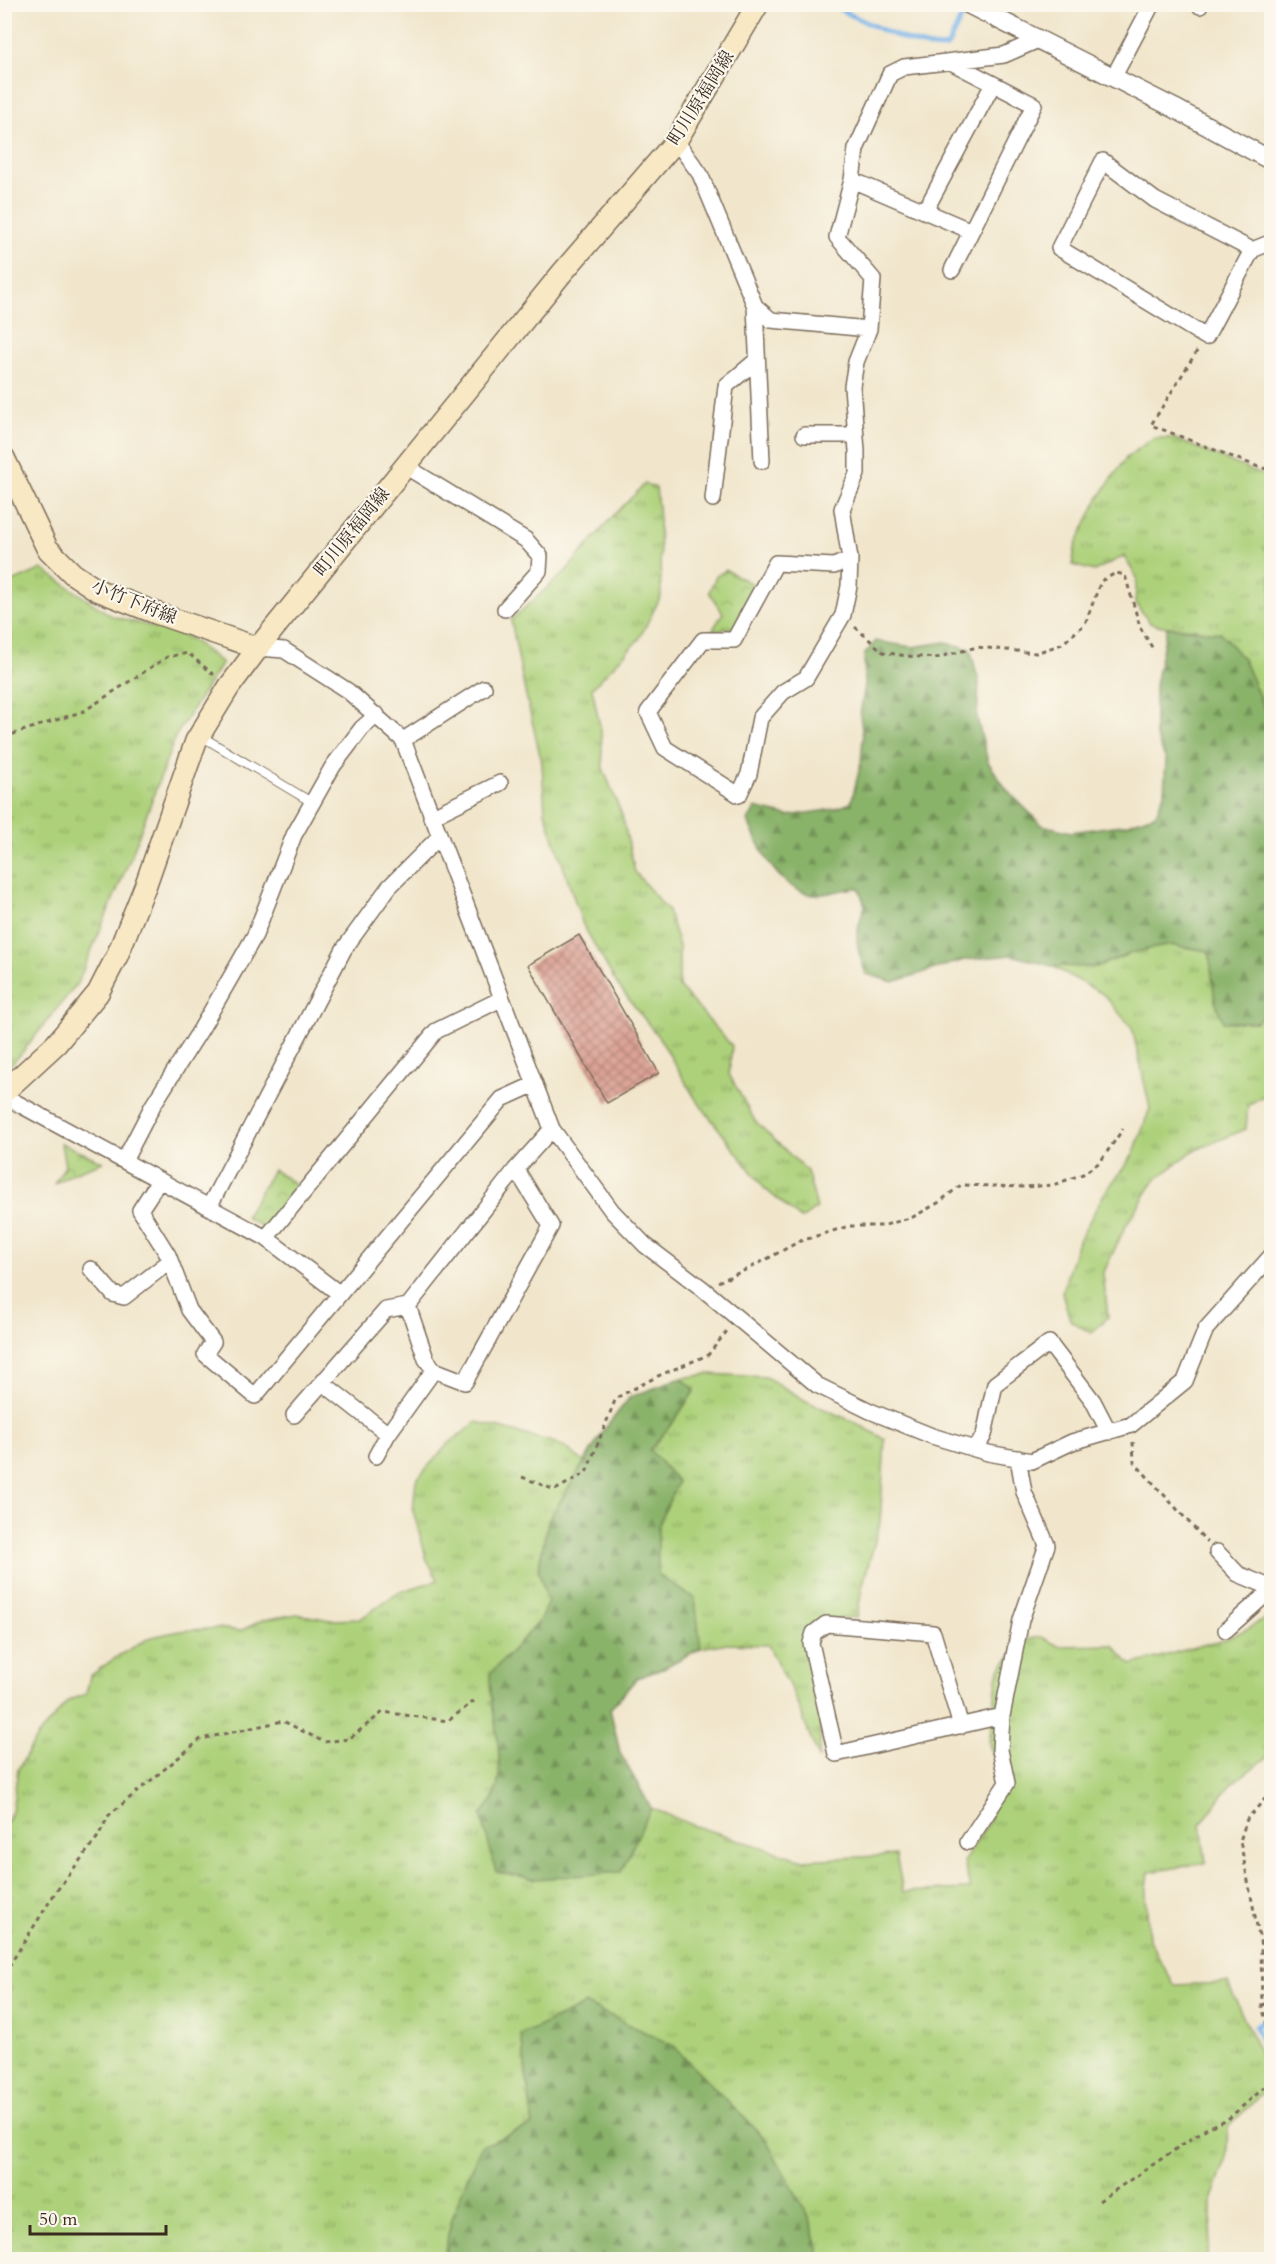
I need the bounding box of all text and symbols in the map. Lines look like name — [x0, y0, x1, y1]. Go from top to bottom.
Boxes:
street label: 町川原福岡線 — [662, 46, 740, 150]
street label: 町川原福岡線 — [308, 482, 396, 582]
street label: 小竹下府線 — [88, 574, 180, 630]
scale bar — [30, 2198, 166, 2236]
text: 50 m — [39, 2207, 78, 2232]

